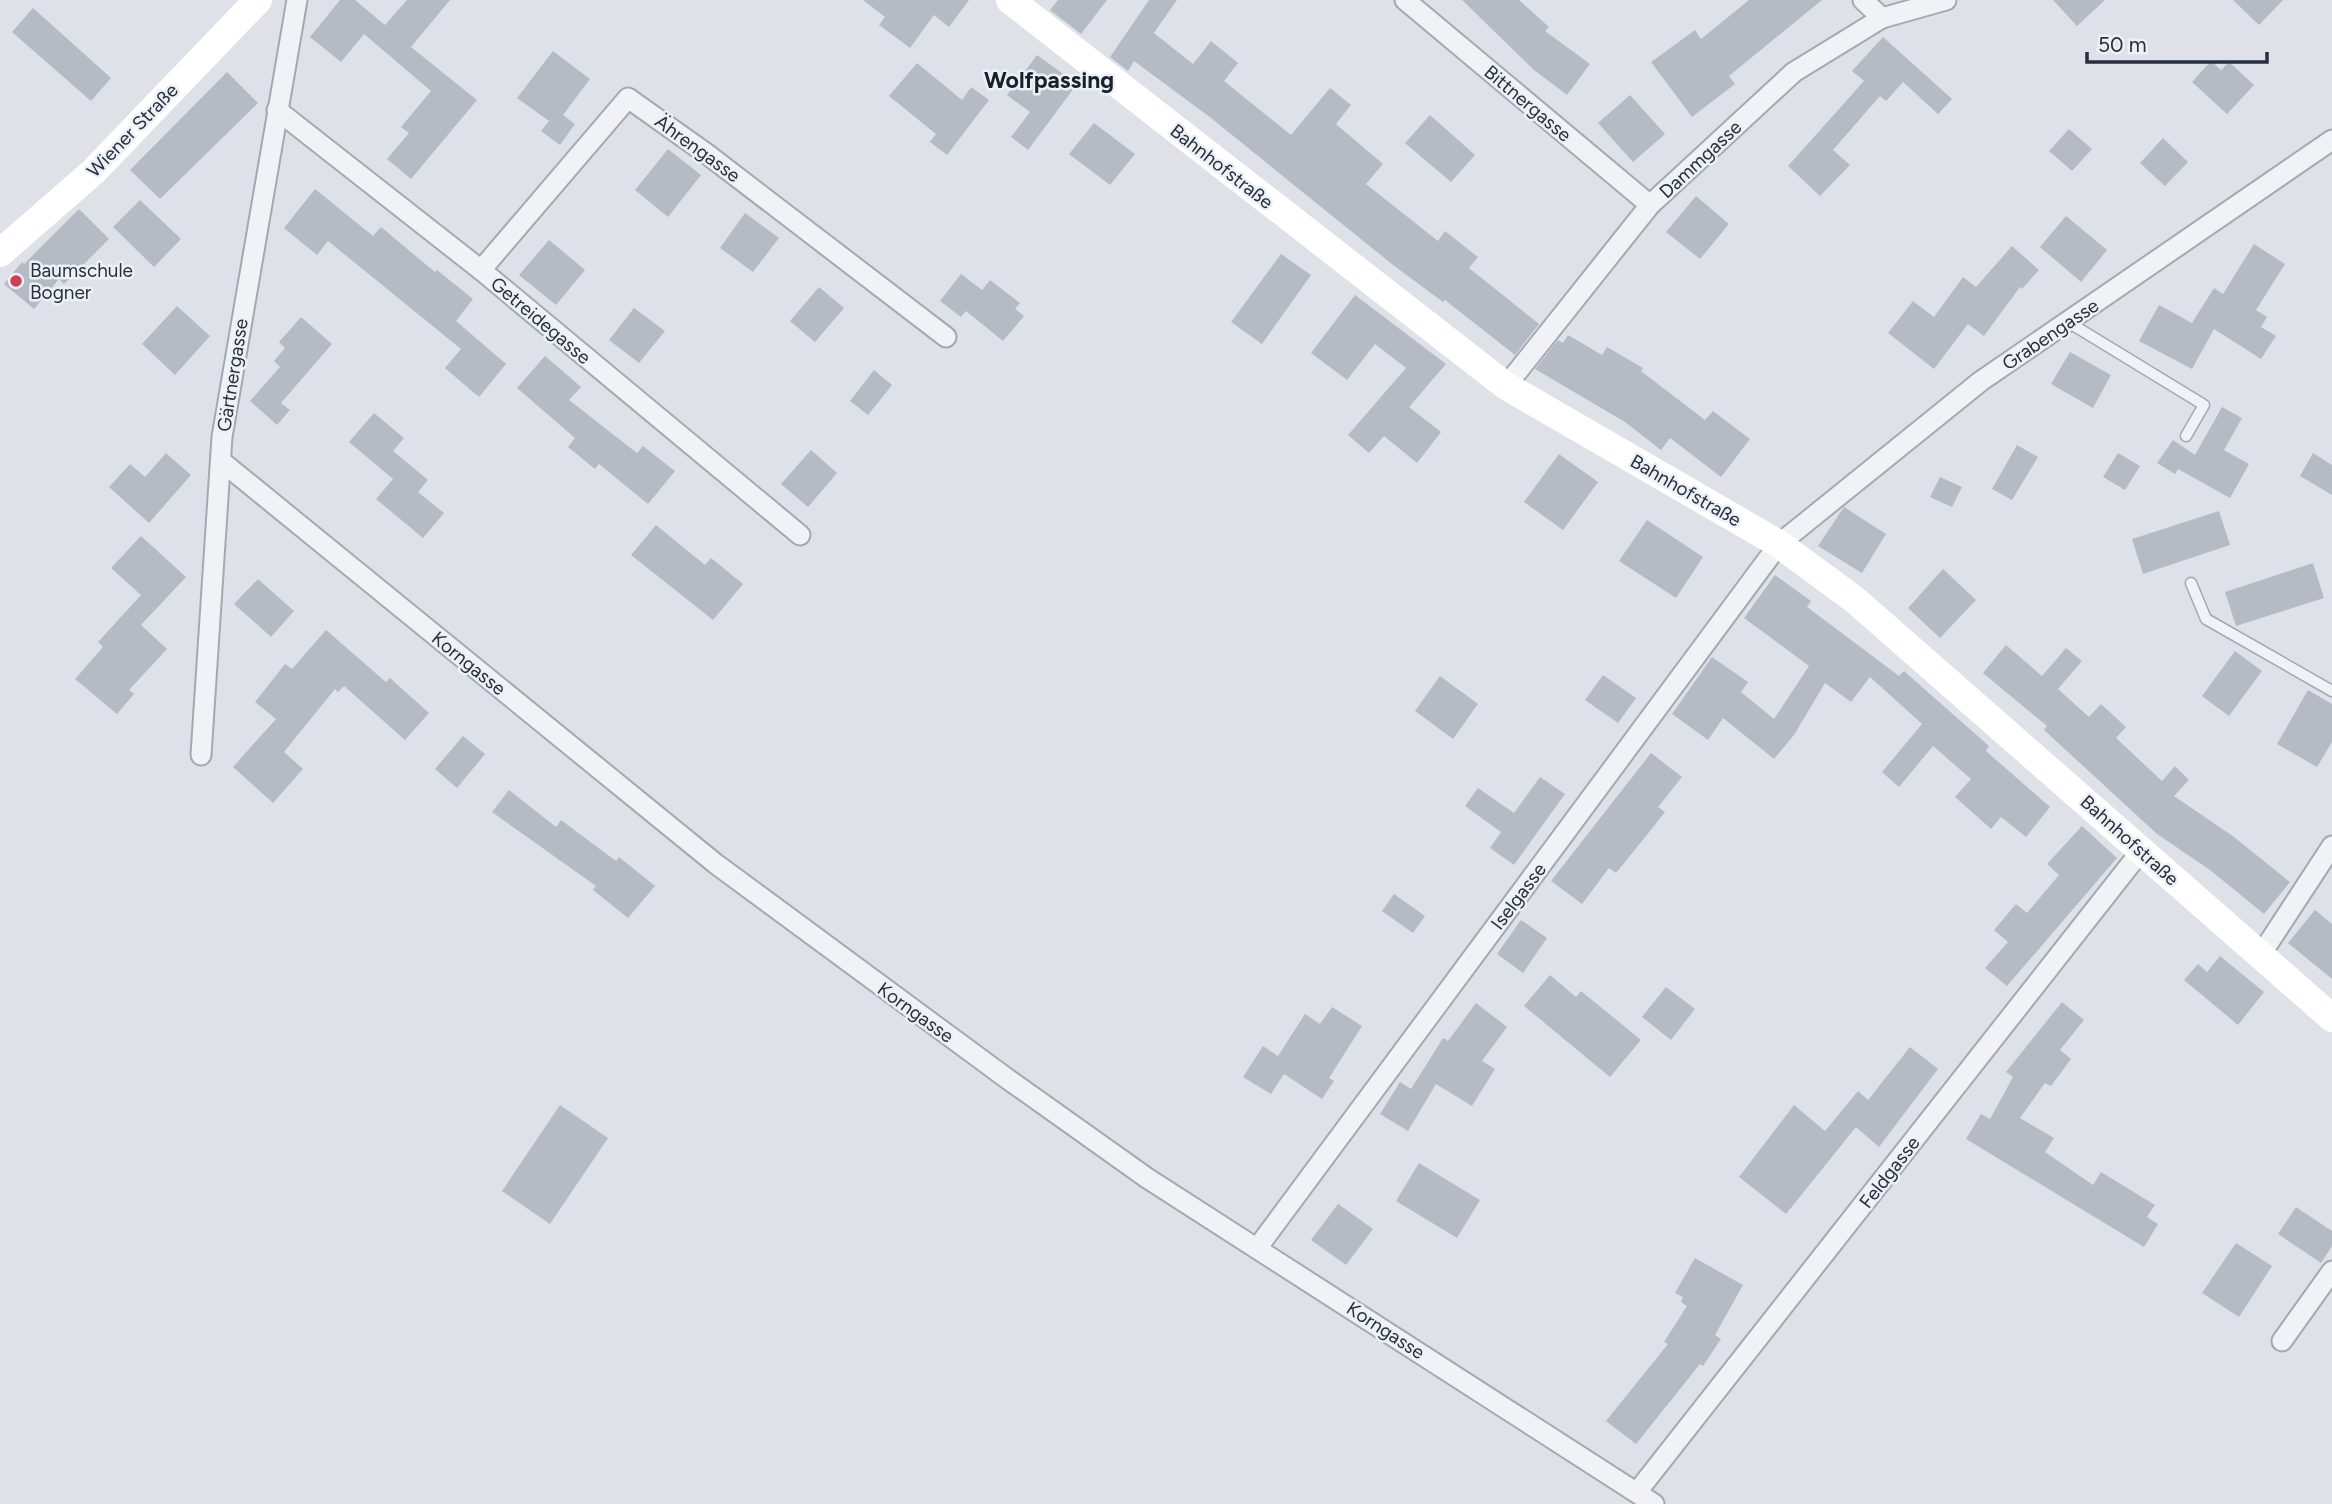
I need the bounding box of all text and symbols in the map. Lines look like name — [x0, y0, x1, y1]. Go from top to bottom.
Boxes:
scale bar — [2087, 21, 2267, 65]
text: 50 m — [2098, 32, 2147, 57]
street label: Bittnergasse — [1479, 60, 1576, 146]
district label: Wolfpassing — [984, 66, 1114, 94]
street label: Wiener Straße — [82, 79, 183, 182]
street label: Ährengasse — [651, 110, 745, 187]
street label: Dammgasse — [1654, 115, 1746, 203]
street label: Bahnhofstraße — [1166, 119, 1278, 214]
place label: Baumschule Bogner — [30, 259, 133, 304]
street label: Getreidegasse — [486, 272, 595, 369]
marker: Baumschule Bogner — [8, 273, 24, 289]
street label: Grabengasse — [1998, 294, 2103, 375]
street label: Gärtnergasse — [212, 317, 253, 433]
street label: Bahnhofstraße — [1626, 449, 1745, 531]
street label: Korngasse — [427, 627, 510, 700]
street label: Bahnhofstraße — [2076, 790, 2184, 891]
street label: Iselgasse — [1486, 858, 1551, 934]
street label: Korngasse — [873, 977, 958, 1048]
street label: Feldgasse — [1854, 1132, 1925, 1213]
street label: Korngasse — [1342, 1297, 1429, 1364]

